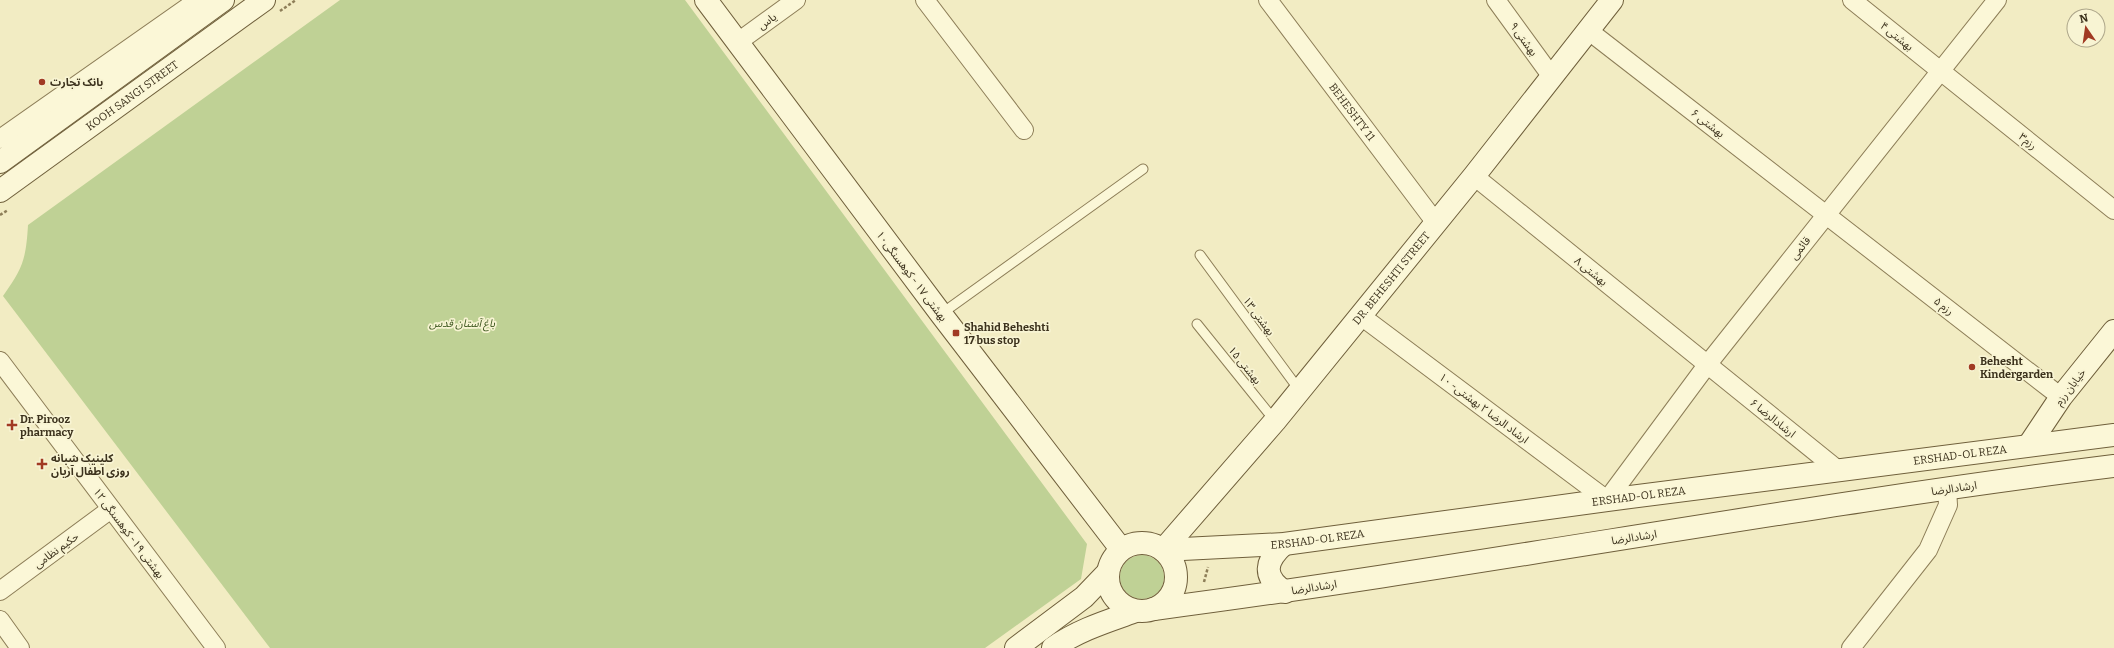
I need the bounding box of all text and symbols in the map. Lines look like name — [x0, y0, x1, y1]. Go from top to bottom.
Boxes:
north arrow — [2066, 8, 2106, 48]
street label: یاس — [755, 10, 779, 33]
text: N — [2078, 11, 2090, 26]
street label: بهشتی ۴ — [1878, 19, 1916, 54]
street label: بهشتی ۹ — [1507, 20, 1540, 59]
street label: KOOH SANGI STREET — [84, 58, 181, 134]
place label: بانک تجارت — [50, 76, 103, 89]
marker: بانک تجارت — [37, 77, 47, 87]
street label: BEHESHTY 11 — [1326, 81, 1378, 144]
street label: بهشتی ۶ — [1688, 106, 1727, 140]
street label: رزم۳ — [2015, 130, 2039, 153]
street label: بهشتی ۱۷ - کوهسنگی۱۰ — [873, 229, 950, 324]
street label: DR. BEHESHTI STREET — [1350, 229, 1433, 327]
street label: قائمی — [1787, 234, 1813, 262]
street label: بهشتی ۸ — [1572, 254, 1610, 289]
street label: بهشتی ۱۳ — [1240, 294, 1277, 338]
street label: رزم ۵ — [1931, 295, 1956, 319]
park label: باغ آستان قدس — [429, 317, 496, 332]
place label: Shahid Beheshti 17 bus stop — [964, 321, 1050, 347]
marker: Shahid Beheshti 17 bus stop — [951, 328, 961, 338]
street label: بهشتی ۱۵ — [1225, 344, 1264, 387]
place label: Behesht Kindergarden — [1980, 355, 2053, 381]
marker: Behesht Kindergarden — [1967, 362, 1977, 372]
street label: خیابان رزم — [2052, 366, 2090, 409]
street label: ارشاد الرضا ۲ بهشتی- ۱۰ — [1436, 370, 1531, 446]
street label: ارشادالرضا ۶ — [1747, 396, 1798, 441]
place label: Dr. Pirooz pharmacy — [20, 413, 74, 439]
marker: Dr. Pirooz pharmacy — [7, 420, 17, 430]
street label: ERSHAD-OL REZA — [1912, 443, 2008, 468]
place label: کلینیک شبانه روزی اطفال آریان — [51, 452, 130, 478]
marker: کلینیک شبانه روزی اطفال آریان — [36, 458, 48, 470]
street label: ارشادالرضا — [1930, 479, 1978, 498]
street label: ERSHAD-OL REZA — [1591, 484, 1686, 509]
street label: بهشتی ۱۹- کوهسنگی ۱۲ — [90, 486, 167, 581]
street label: ERSHAD-OL REZA — [1270, 527, 1365, 552]
street label: ارشادالرضا — [1610, 527, 1658, 548]
street label: حکیم نظامی — [31, 529, 83, 573]
street label: ارشادالرضا — [1290, 577, 1338, 598]

